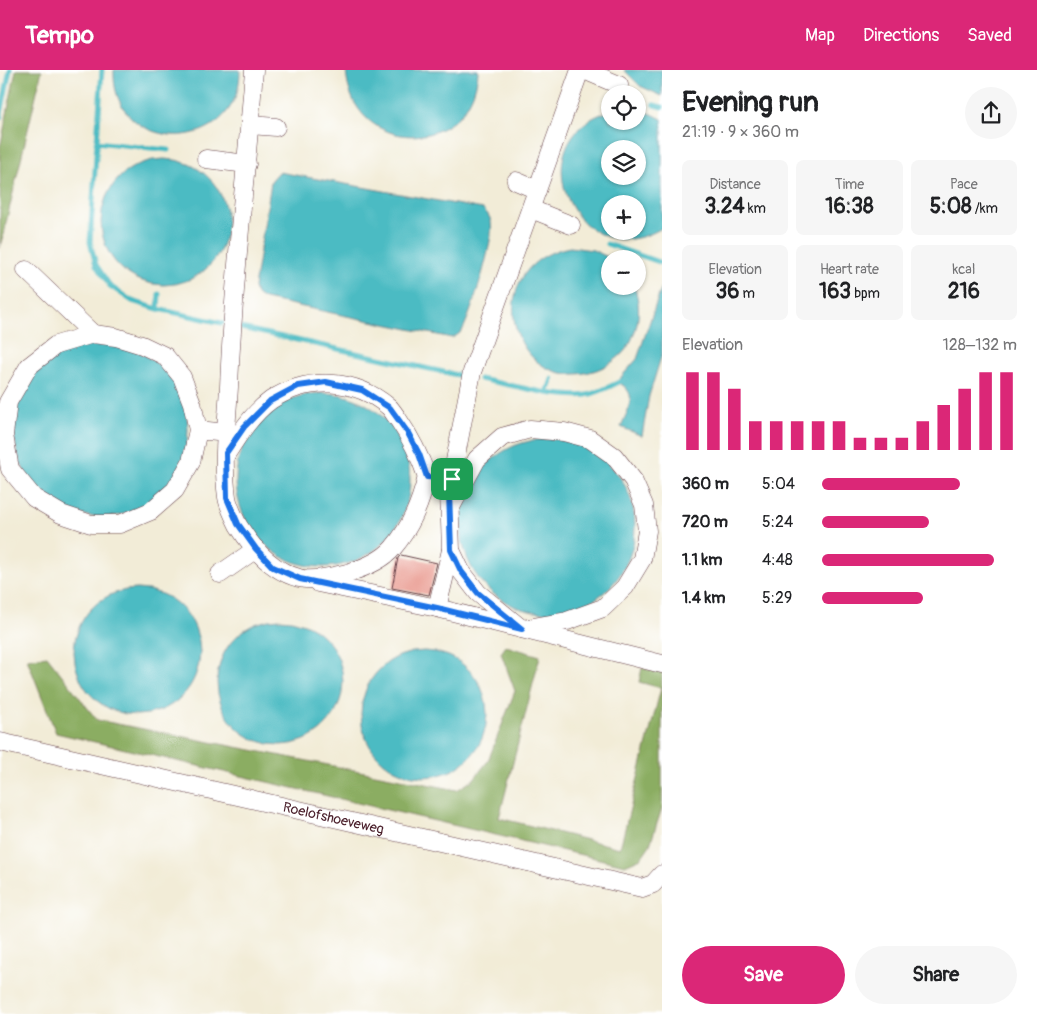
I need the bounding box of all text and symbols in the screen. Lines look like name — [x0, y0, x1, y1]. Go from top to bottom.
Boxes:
text: Tempo — [25, 21, 94, 50]
text: Map — [805, 24, 835, 47]
text: Directions — [863, 24, 939, 47]
text: Saved — [967, 24, 1012, 47]
map controls — [601, 85, 646, 295]
button: locate — [601, 85, 646, 130]
text: Evening run — [682, 85, 819, 120]
button: share — [965, 87, 1017, 139]
text: 21:19 · 9 × 360 m — [682, 122, 799, 142]
button: layers — [601, 140, 646, 185]
text: Distance — [710, 176, 761, 193]
text: Time — [835, 176, 864, 193]
text: Pace — [950, 176, 978, 193]
text: 3.24 — [704, 193, 745, 220]
text: 16:38 — [825, 193, 874, 220]
text: 5:08 — [930, 193, 972, 220]
button: + — [601, 195, 646, 240]
text: km — [745, 200, 766, 217]
text: /km — [972, 200, 998, 217]
button: − — [601, 250, 646, 295]
text: Elevation — [708, 261, 762, 278]
text: Heart rate — [820, 261, 879, 278]
text: kcal — [952, 261, 975, 278]
text: 36 — [715, 278, 739, 305]
text: 163 — [819, 278, 851, 305]
text: 216 — [948, 278, 980, 305]
text: m — [739, 285, 755, 302]
text: bpm — [851, 285, 880, 302]
text: Elevation — [682, 335, 743, 355]
text: 128–132 m — [943, 335, 1017, 355]
pin — [431, 458, 473, 500]
icon: arrive — [438, 465, 466, 493]
text: 360 m — [682, 474, 729, 494]
text: 5:04 — [762, 474, 795, 494]
text: 720 m — [682, 512, 728, 532]
text: 5:24 — [762, 512, 793, 532]
text: 1.1 km — [682, 550, 722, 570]
text: 4:48 — [762, 550, 793, 570]
text: 1.4 km — [682, 588, 725, 608]
text: 5:29 — [762, 588, 792, 608]
street label: Roelofshoeveweg — [281, 799, 385, 838]
button: Save — [682, 946, 845, 1004]
button: Share — [855, 946, 1017, 1004]

